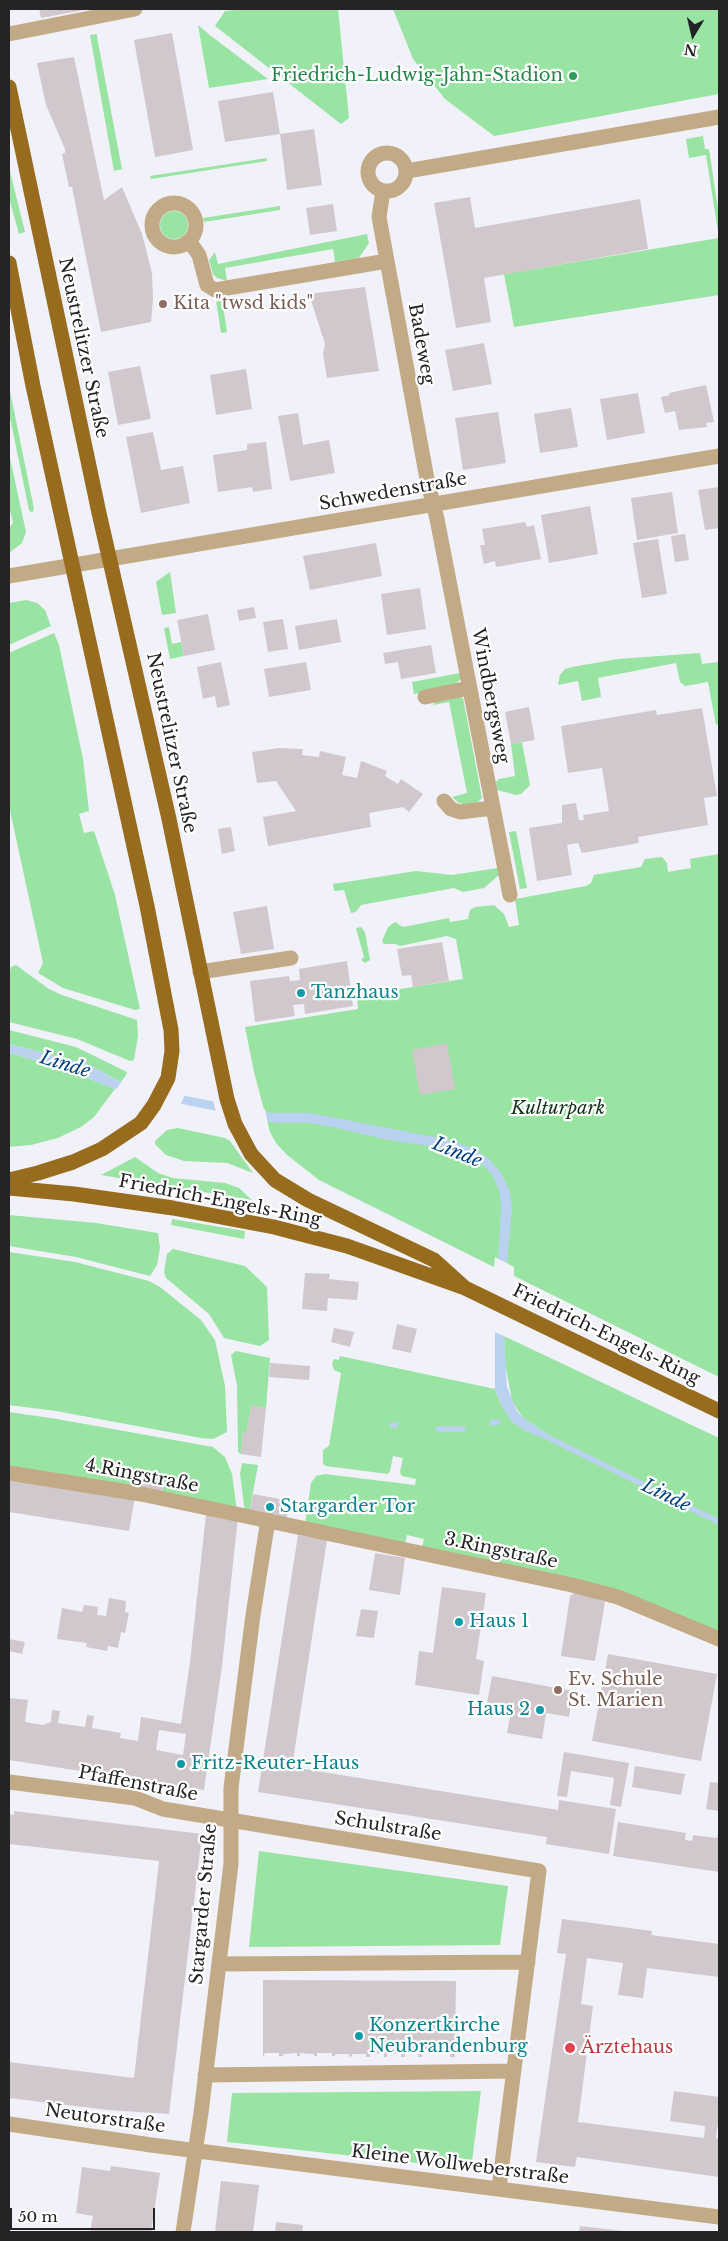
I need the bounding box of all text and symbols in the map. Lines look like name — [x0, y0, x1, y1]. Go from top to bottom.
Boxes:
north arrow — [668, 10, 718, 60]
text: N — [683, 40, 699, 60]
place label: Friedrich-Ludwig-Jahn-Stadion — [271, 65, 563, 87]
marker: Friedrich-Ludwig-Jahn-Stadion — [567, 70, 579, 82]
street label: Neustrelitzer Straße — [53, 256, 113, 440]
place label: Kita "twsd kids" — [173, 293, 313, 315]
marker: Kita "twsd kids" — [157, 298, 169, 310]
street label: Badeweg — [403, 302, 439, 386]
street label: Schwedenstraße — [317, 468, 469, 516]
street label: Windbergsweg — [466, 627, 514, 765]
street label: Neustrelitzer Straße — [141, 651, 201, 835]
place label: Tanzhaus — [311, 982, 399, 1004]
marker: Tanzhaus — [295, 987, 307, 999]
water label: Linde — [37, 1047, 93, 1083]
park label: Kulturpark — [511, 1098, 605, 1120]
water label: Linde — [429, 1133, 485, 1173]
street label: Friedrich-Engels-Ring — [117, 1171, 323, 1231]
street label: Friedrich-Engels-Ring — [509, 1280, 703, 1390]
street label: 4.Ringstraße — [84, 1454, 200, 1498]
water label: Linde — [638, 1474, 694, 1518]
place label: Stargarder Tor — [280, 1496, 415, 1518]
marker: Stargarder Tor — [264, 1501, 276, 1513]
street label: 3.Ringstraße — [442, 1528, 560, 1574]
place label: Haus 1 — [469, 1611, 529, 1633]
marker: Haus 1 — [453, 1616, 465, 1628]
place label: Ev. Schule St. Marien — [568, 1669, 663, 1712]
marker: Ev. Schule St. Marien — [552, 1684, 564, 1696]
place label: Haus 2 — [467, 1699, 530, 1721]
marker: Haus 2 — [534, 1704, 546, 1716]
place label: Fritz-Reuter-Haus — [191, 1753, 359, 1775]
marker: Fritz-Reuter-Haus — [175, 1758, 187, 1770]
street label: Pfaffenstraße — [76, 1762, 200, 1806]
street label: Schulstraße — [333, 1808, 443, 1846]
street label: Stargarder Straße — [186, 1822, 222, 1986]
place label: Konzertkirche Neubrandenburg — [369, 2015, 528, 2058]
marker: Konzertkirche Neubrandenburg — [353, 2030, 365, 2042]
place label: Ärztehaus — [581, 2037, 673, 2059]
marker: Ärztehaus — [563, 2041, 577, 2055]
street label: Neutorstraße — [43, 2100, 167, 2138]
street label: Kleine Wollweberstraße — [350, 2141, 570, 2189]
scale bar — [12, 2198, 158, 2230]
text: 50 m — [18, 2207, 58, 2226]

